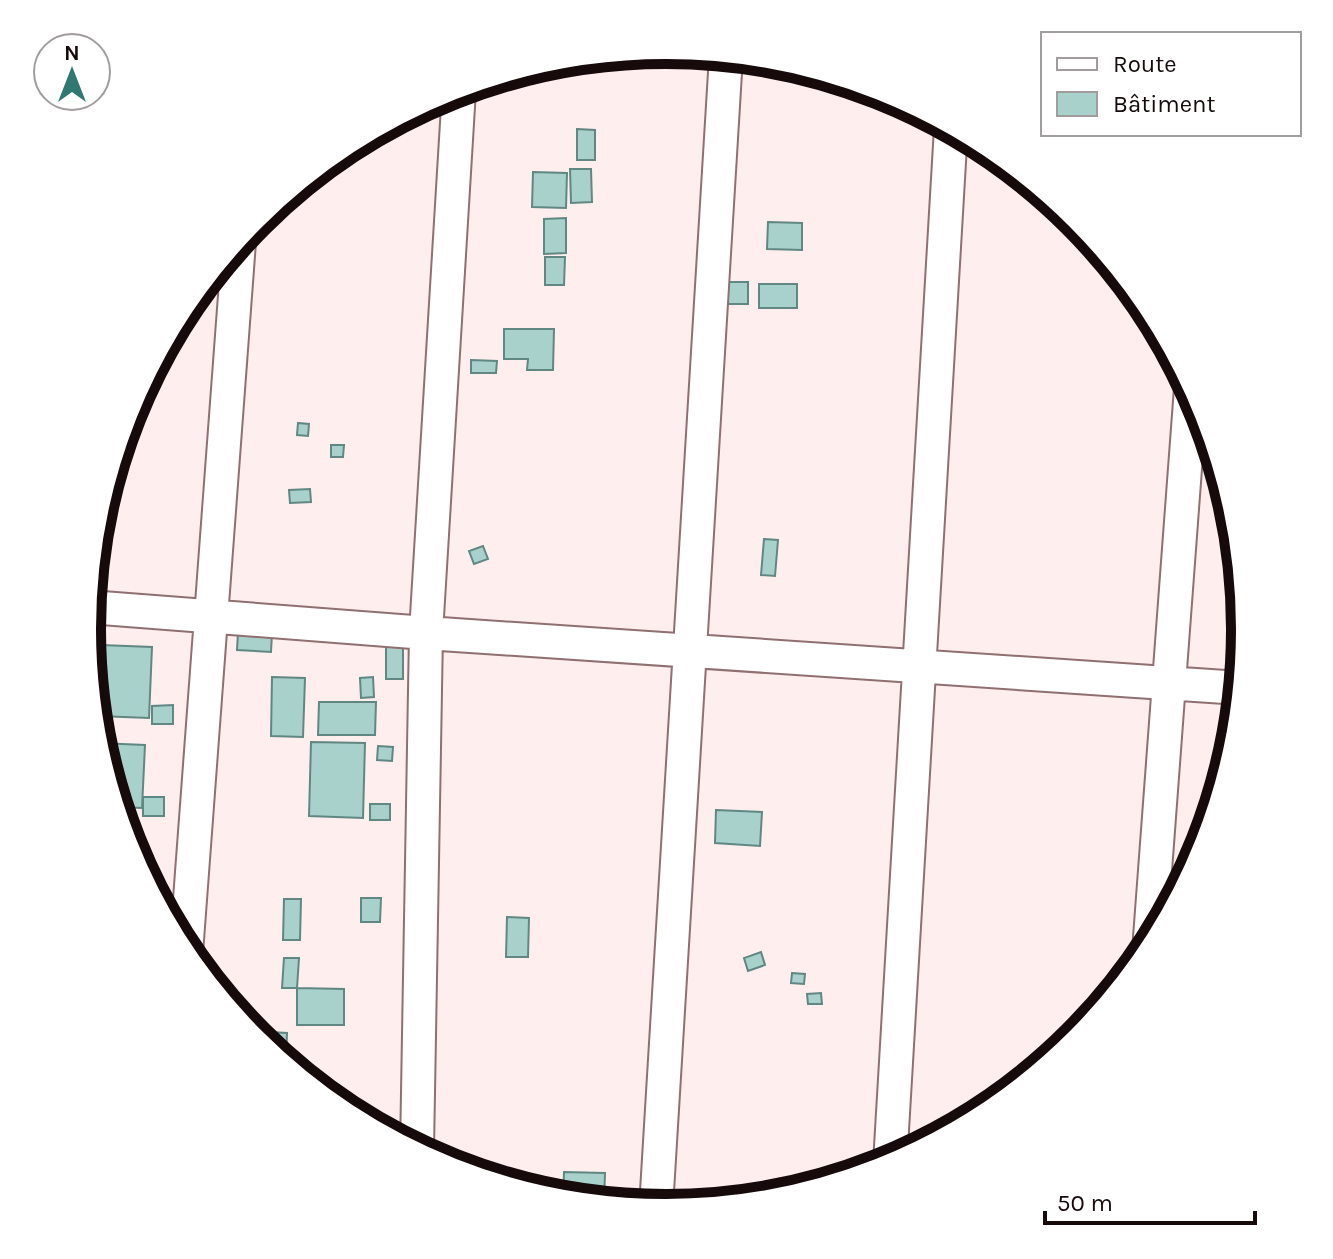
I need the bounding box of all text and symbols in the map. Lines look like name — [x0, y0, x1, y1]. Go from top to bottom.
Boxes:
north arrow — [32, 32, 112, 112]
legend — [1041, 32, 1301, 136]
text: N — [64, 40, 80, 66]
text: Route — [1113, 50, 1177, 78]
text: Bâtiment — [1113, 90, 1216, 118]
scale bar — [1045, 1175, 1255, 1225]
text: 50 m — [1057, 1189, 1113, 1217]

